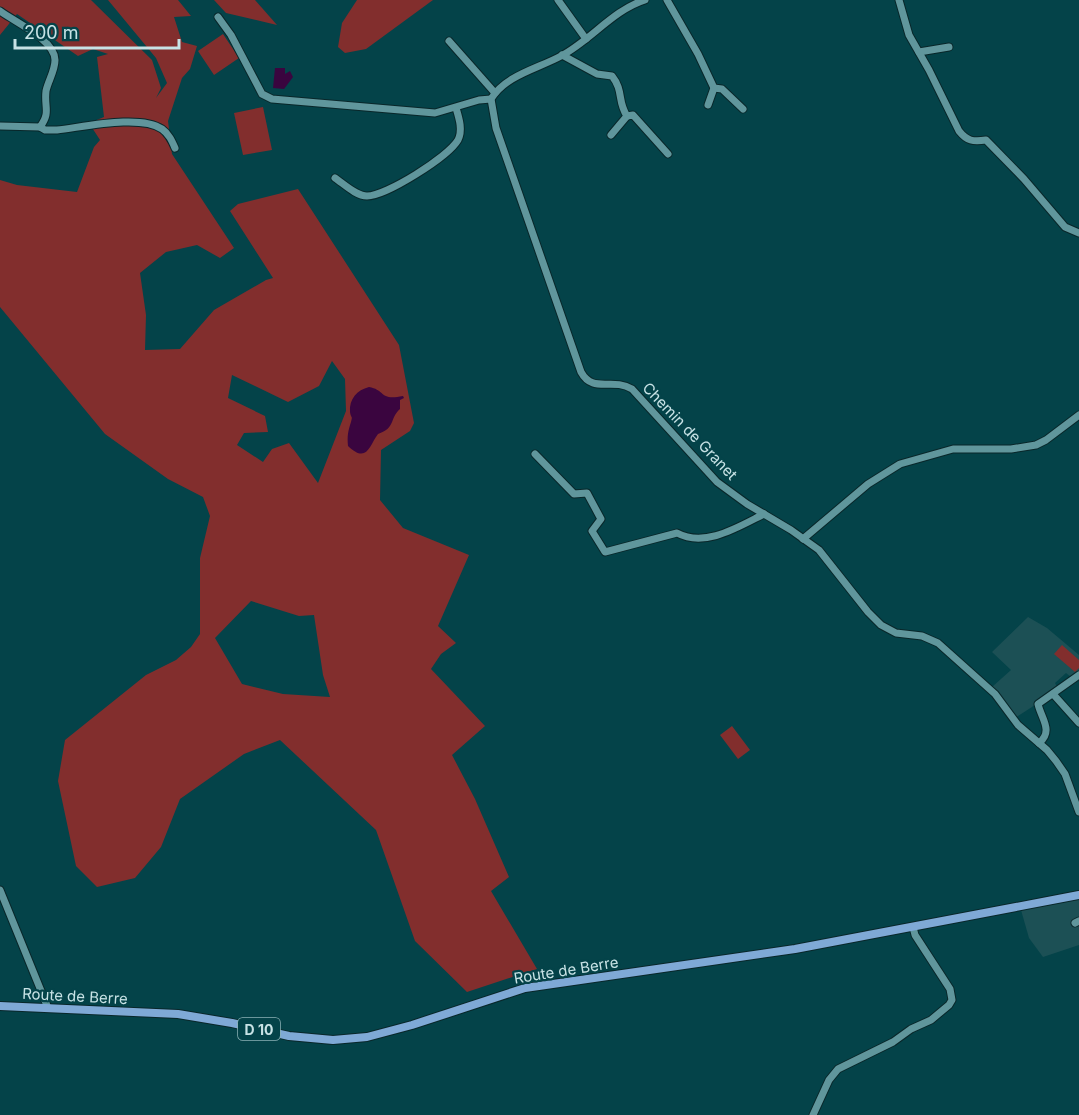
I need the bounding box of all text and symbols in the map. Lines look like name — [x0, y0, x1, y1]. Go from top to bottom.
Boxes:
scale bar — [15, 12, 178, 50]
text: 200 m — [24, 22, 79, 43]
street label: Chemin de Granet — [639, 378, 741, 484]
street label: Route de Berre — [512, 952, 620, 988]
street label: Route de Berre — [22, 984, 128, 1008]
road number: D 10 — [238, 1018, 280, 1040]

